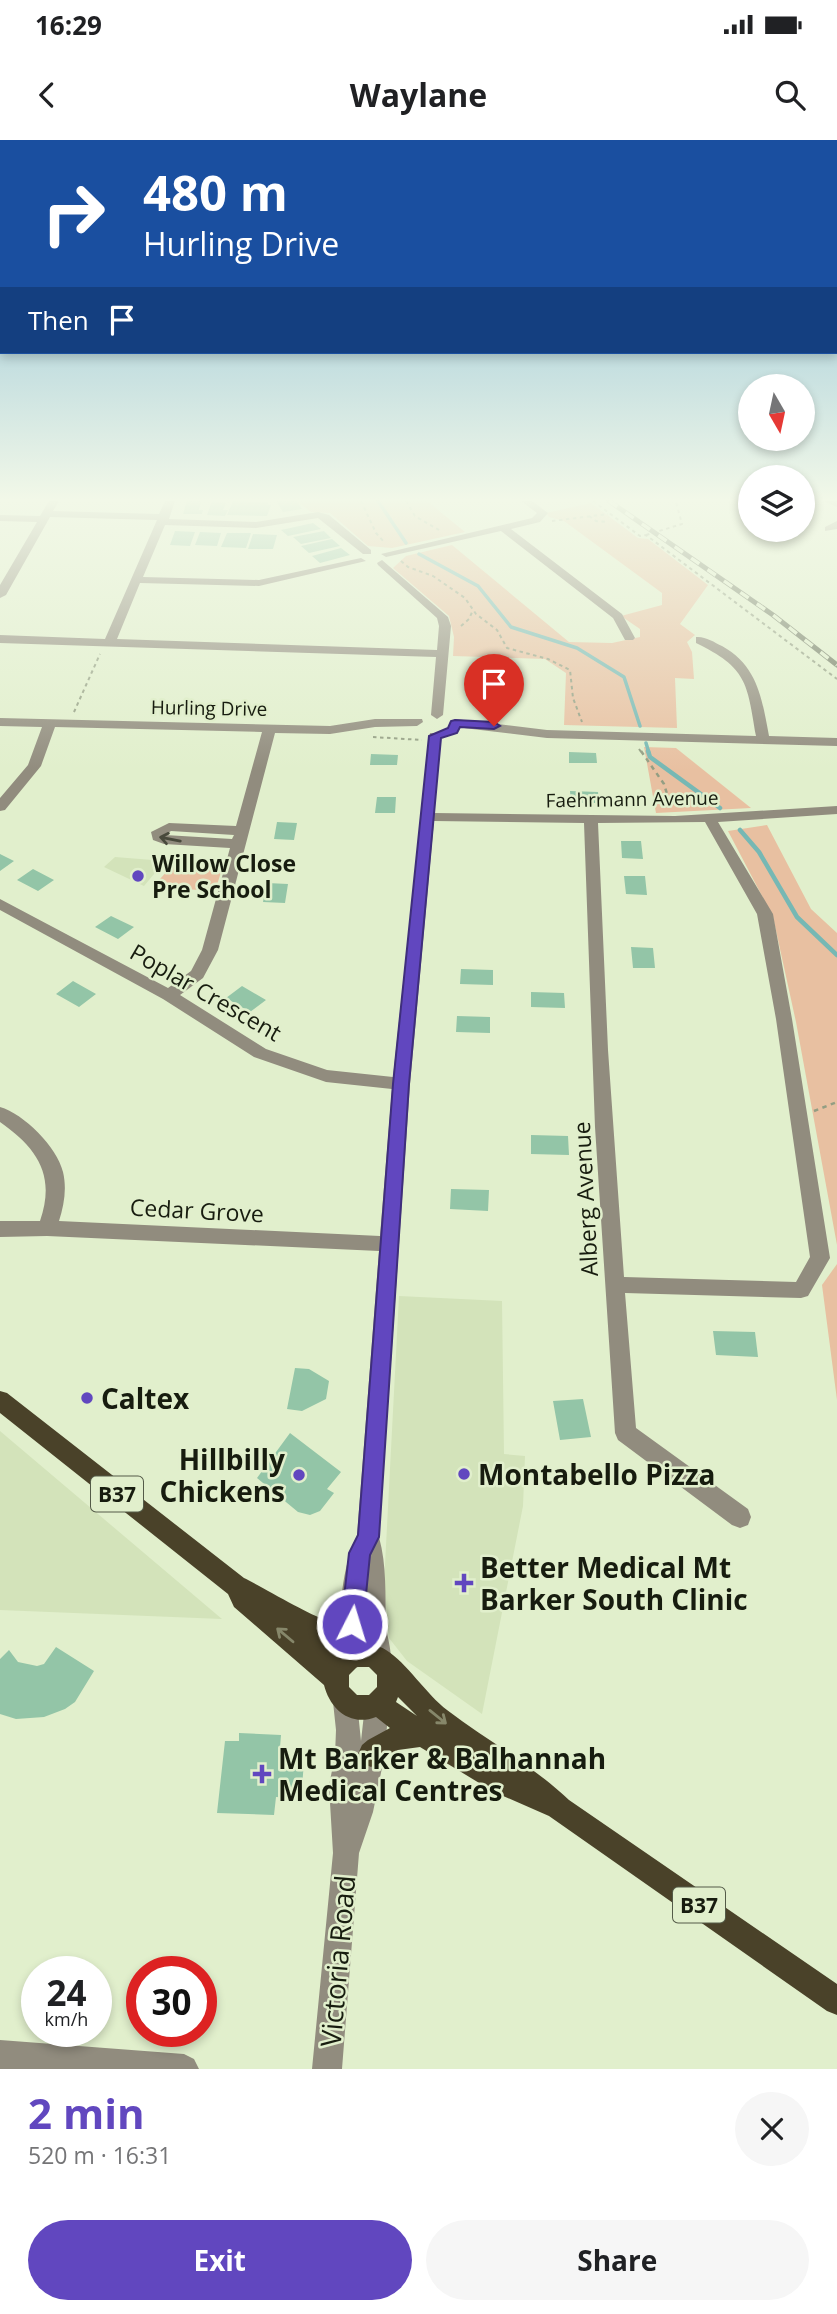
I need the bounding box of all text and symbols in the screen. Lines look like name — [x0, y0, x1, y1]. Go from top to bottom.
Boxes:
text: 16:29 — [35, 7, 102, 43]
text: Waylane — [350, 73, 487, 116]
icon: back — [28, 76, 66, 114]
icon: search — [771, 76, 809, 114]
text: 480 m — [143, 159, 288, 225]
icon: right — [28, 168, 119, 259]
text: Hurling Drive — [143, 222, 339, 265]
icon: arrive — [103, 301, 141, 339]
text: Then — [28, 302, 89, 338]
north arrow — [738, 374, 816, 452]
map controls — [738, 374, 815, 542]
button: layers — [738, 465, 815, 542]
pin — [464, 654, 524, 726]
icon: arrive — [475, 665, 513, 703]
street label: Hurling Drive — [151, 694, 267, 722]
street label: Faehrmann Avenue — [545, 784, 719, 814]
one-way arrow — [159, 832, 182, 846]
place label: Willow Close Pre School — [152, 847, 296, 905]
marker: Willow Close Pre School — [130, 868, 146, 884]
street label: Poplar Crescent — [125, 936, 287, 1048]
street label: Alberg Avenue — [565, 1121, 605, 1277]
street label: Cedar Grove — [129, 1191, 265, 1229]
place label: Caltex — [101, 1379, 190, 1417]
marker: Caltex — [79, 1390, 95, 1406]
place label: Hillbilly Chickens — [160, 1440, 285, 1510]
place label: Montabello Pizza — [478, 1455, 716, 1493]
marker: Montabello Pizza — [456, 1466, 472, 1482]
marker: Hillbilly Chickens — [291, 1467, 307, 1483]
road number: B37 — [91, 1476, 143, 1512]
place label: Better Medical Mt Barker South Clinic — [480, 1548, 748, 1618]
marker: Better Medical Mt Barker South Clinic — [454, 1573, 474, 1593]
position arrow — [315, 1587, 389, 1661]
one-way arrow — [277, 1627, 295, 1643]
one-way arrow — [429, 1710, 447, 1725]
place label: Mt Barker & Balhannah Medical Centres — [278, 1739, 606, 1809]
marker: Mt Barker & Balhannah Medical Centres — [252, 1764, 272, 1784]
street label: Victoria Road — [311, 1874, 363, 2048]
road number: B37 — [673, 1888, 725, 1922]
speed limit sign: 30 — [126, 1956, 217, 2047]
text: 24 — [46, 1969, 87, 2016]
text: km/h — [45, 2007, 88, 2031]
text: 2 min — [28, 2084, 145, 2141]
button: close — [735, 2092, 809, 2166]
text: 520 m · 16:31 — [28, 2139, 171, 2171]
button: Exit — [28, 2220, 412, 2300]
button: Share — [426, 2220, 809, 2300]

